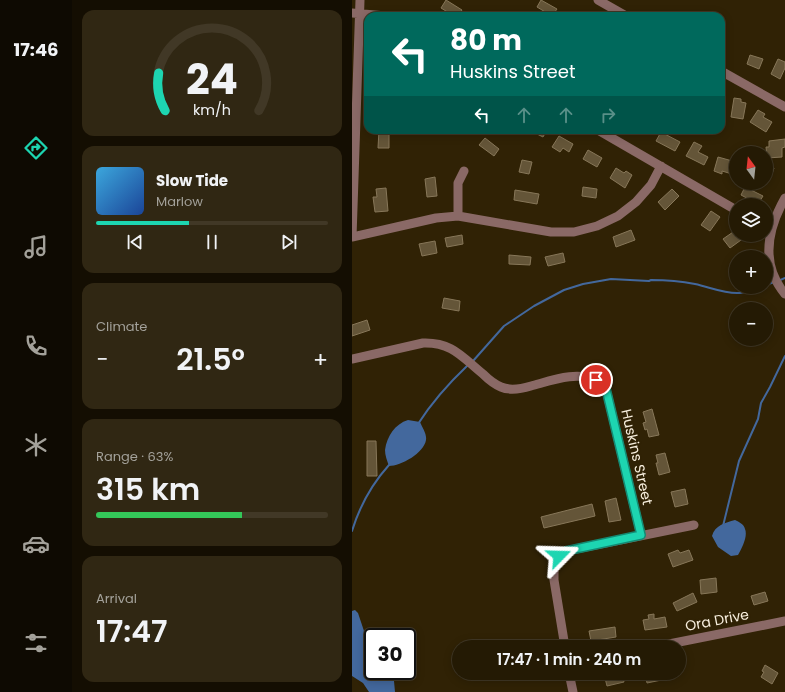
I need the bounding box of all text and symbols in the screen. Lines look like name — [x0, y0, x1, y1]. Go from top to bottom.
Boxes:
text: 80 m — [450, 21, 522, 60]
icon: left — [384, 28, 436, 80]
text: 17:46 — [13, 37, 59, 62]
text: 24 — [186, 50, 238, 109]
text: Huskins Street — [450, 59, 576, 84]
text: km/h — [193, 100, 231, 120]
icon: left — [471, 104, 493, 126]
icon: ahead — [513, 104, 535, 126]
icon: ahead — [555, 104, 577, 126]
icon: right — [597, 104, 619, 126]
icon: directions — [22, 134, 50, 162]
north arrow — [729, 146, 773, 190]
map controls — [729, 146, 773, 346]
text: Slow Tide — [156, 170, 228, 191]
text: Marlow — [156, 192, 203, 211]
button: layers — [729, 198, 773, 242]
icon: previous — [124, 231, 146, 253]
icon: pause — [201, 231, 223, 253]
icon: next — [278, 231, 300, 253]
icon: music — [22, 233, 50, 261]
button: + — [729, 250, 773, 294]
button: − — [729, 302, 773, 346]
text: Climate — [96, 317, 147, 336]
icon: phone — [22, 332, 50, 360]
text: 21.5° — [176, 338, 245, 381]
text: − — [96, 344, 108, 375]
text: + — [313, 344, 328, 375]
pin — [579, 363, 613, 397]
icon: arrive — [585, 369, 607, 391]
street label: Huskins Street — [616, 407, 658, 507]
icon: climate — [22, 431, 50, 459]
text: Range · 63% — [96, 447, 173, 466]
text: 315 km — [96, 468, 200, 511]
icon: car — [22, 530, 50, 558]
position arrow — [538, 535, 580, 577]
text: Arrival — [96, 589, 137, 608]
street label: Ora Drive — [683, 604, 751, 636]
text: 17:47 — [96, 610, 167, 653]
speed limit sign: 30 — [364, 628, 416, 680]
icon: filters — [22, 629, 50, 657]
text: 17:47 · 1 min · 240 m — [497, 649, 641, 670]

